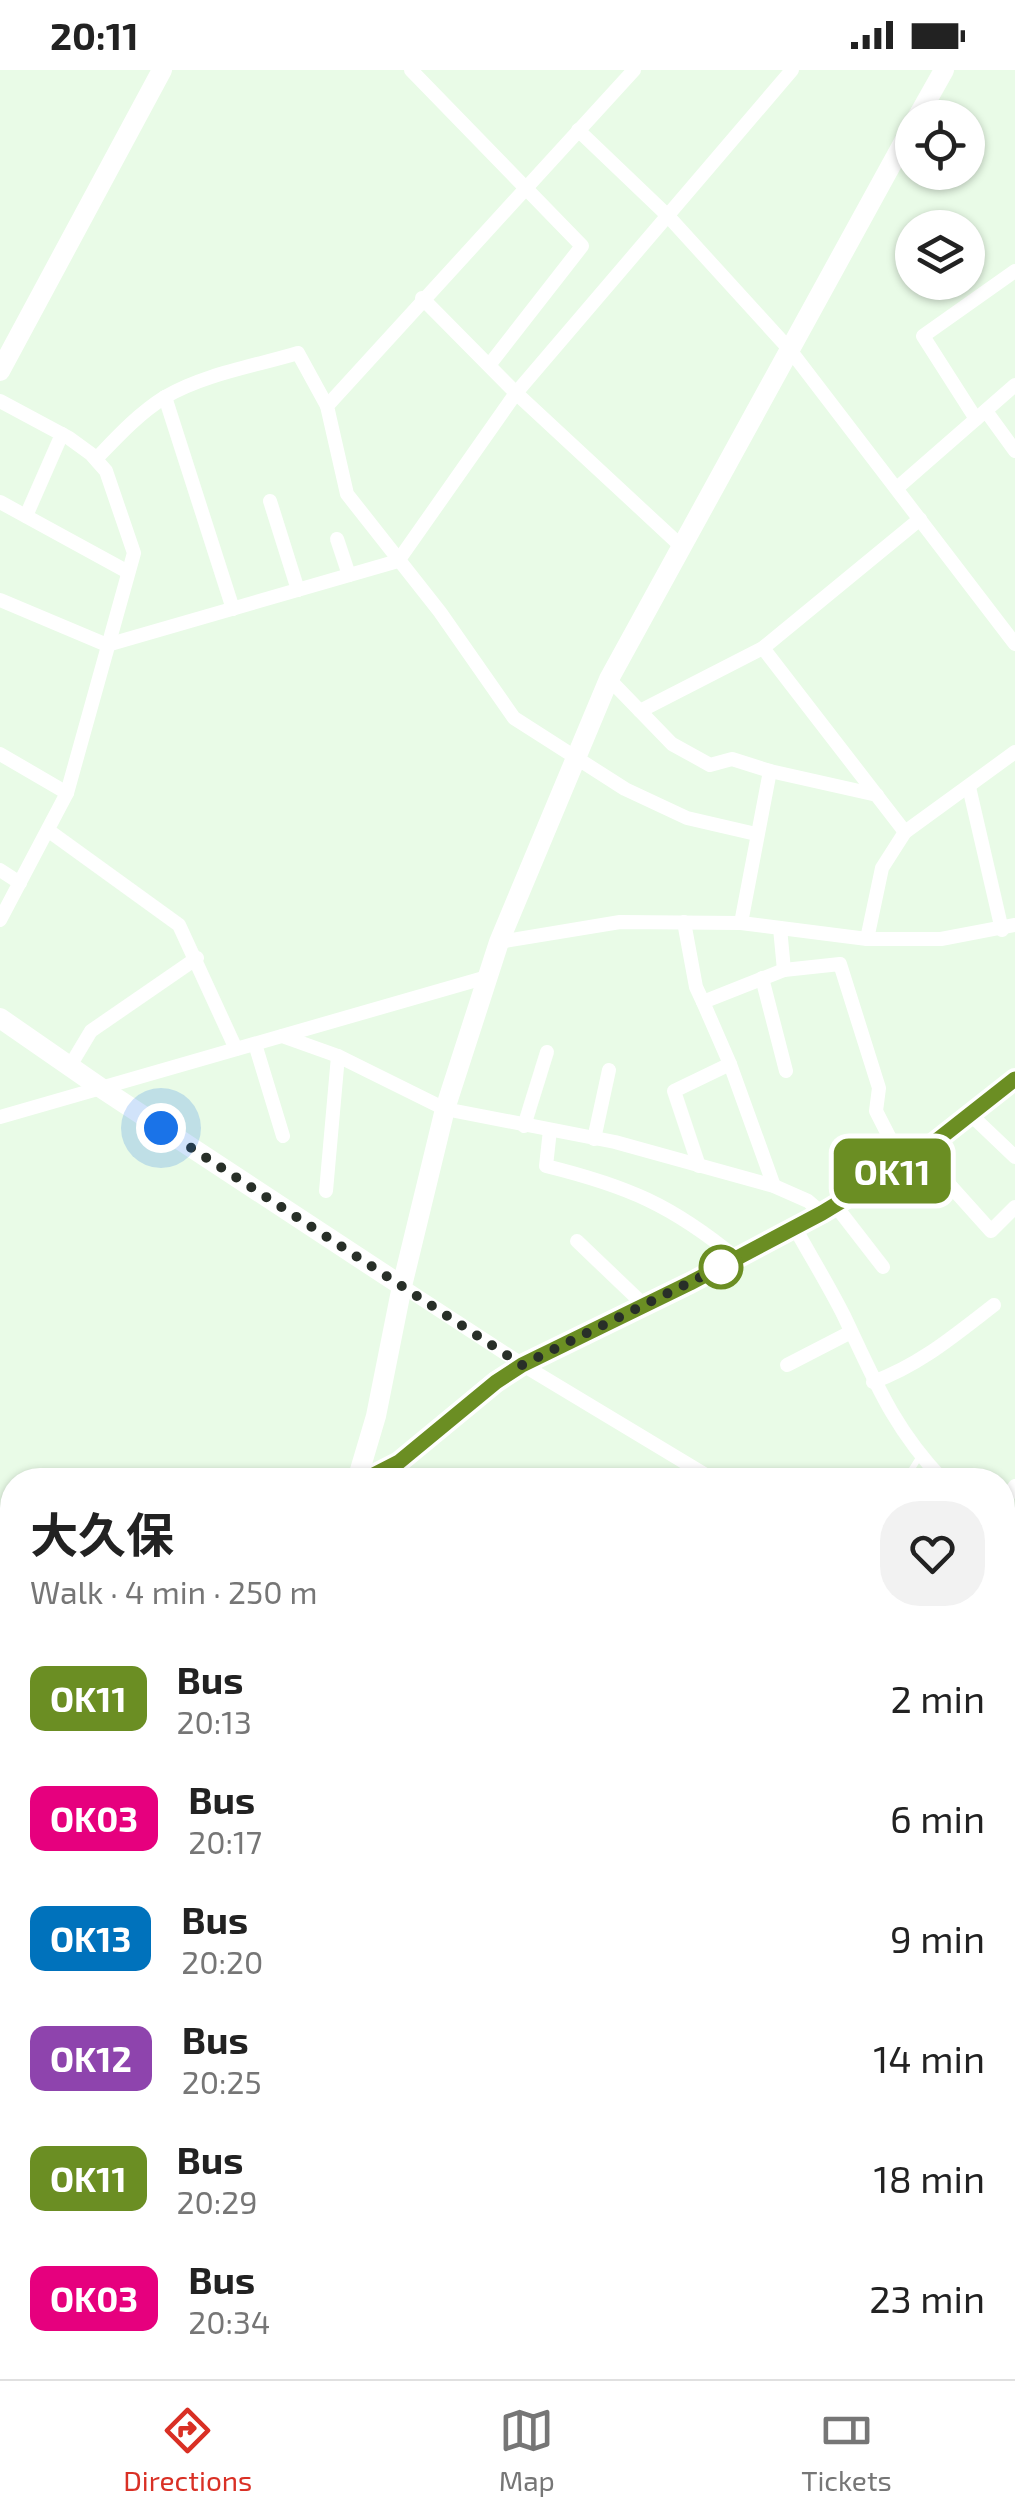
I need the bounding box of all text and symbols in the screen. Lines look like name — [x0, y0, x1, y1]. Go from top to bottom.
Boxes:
text: 20:11 — [50, 12, 139, 58]
map controls — [895, 100, 985, 300]
button: locate — [895, 100, 985, 190]
button: layers — [895, 210, 985, 300]
your location — [136, 1103, 186, 1153]
line badge: OK11 — [822, 1138, 962, 1204]
text: OK11 — [854, 1150, 930, 1192]
unlabelled marker — [700, 1246, 742, 1288]
button: heart — [880, 1501, 985, 1606]
text: 大久保 — [30, 1505, 174, 1563]
text: Walk · 4 min · 250 m — [30, 1572, 318, 1610]
text: Bus — [177, 1656, 244, 1702]
text: 2 min — [890, 1675, 985, 1721]
text: OK11 — [50, 1677, 127, 1719]
text: 20:13 — [177, 1702, 252, 1740]
text: Bus — [188, 1776, 255, 1822]
text: 6 min — [890, 1795, 985, 1841]
text: OK03 — [50, 1797, 138, 1839]
text: 20:17 — [188, 1822, 262, 1860]
text: Bus — [181, 1896, 248, 1942]
text: 9 min — [890, 1915, 985, 1961]
text: OK13 — [50, 1917, 131, 1959]
text: 20:20 — [181, 1942, 263, 1980]
text: Bus — [182, 2016, 249, 2062]
text: 14 min — [873, 2035, 985, 2081]
text: OK12 — [50, 2037, 132, 2079]
text: 20:25 — [182, 2062, 262, 2100]
text: Bus — [177, 2136, 244, 2182]
text: 18 min — [874, 2155, 985, 2201]
text: OK11 — [50, 2157, 127, 2199]
text: 20:29 — [177, 2182, 258, 2220]
text: Bus — [188, 2256, 255, 2302]
text: 23 min — [869, 2275, 985, 2321]
text: OK03 — [50, 2277, 138, 2319]
text: 20:34 — [188, 2302, 271, 2340]
tab: Directions — [123, 2403, 252, 2497]
tab: Map — [499, 2403, 555, 2497]
tab: Tickets — [801, 2403, 892, 2497]

